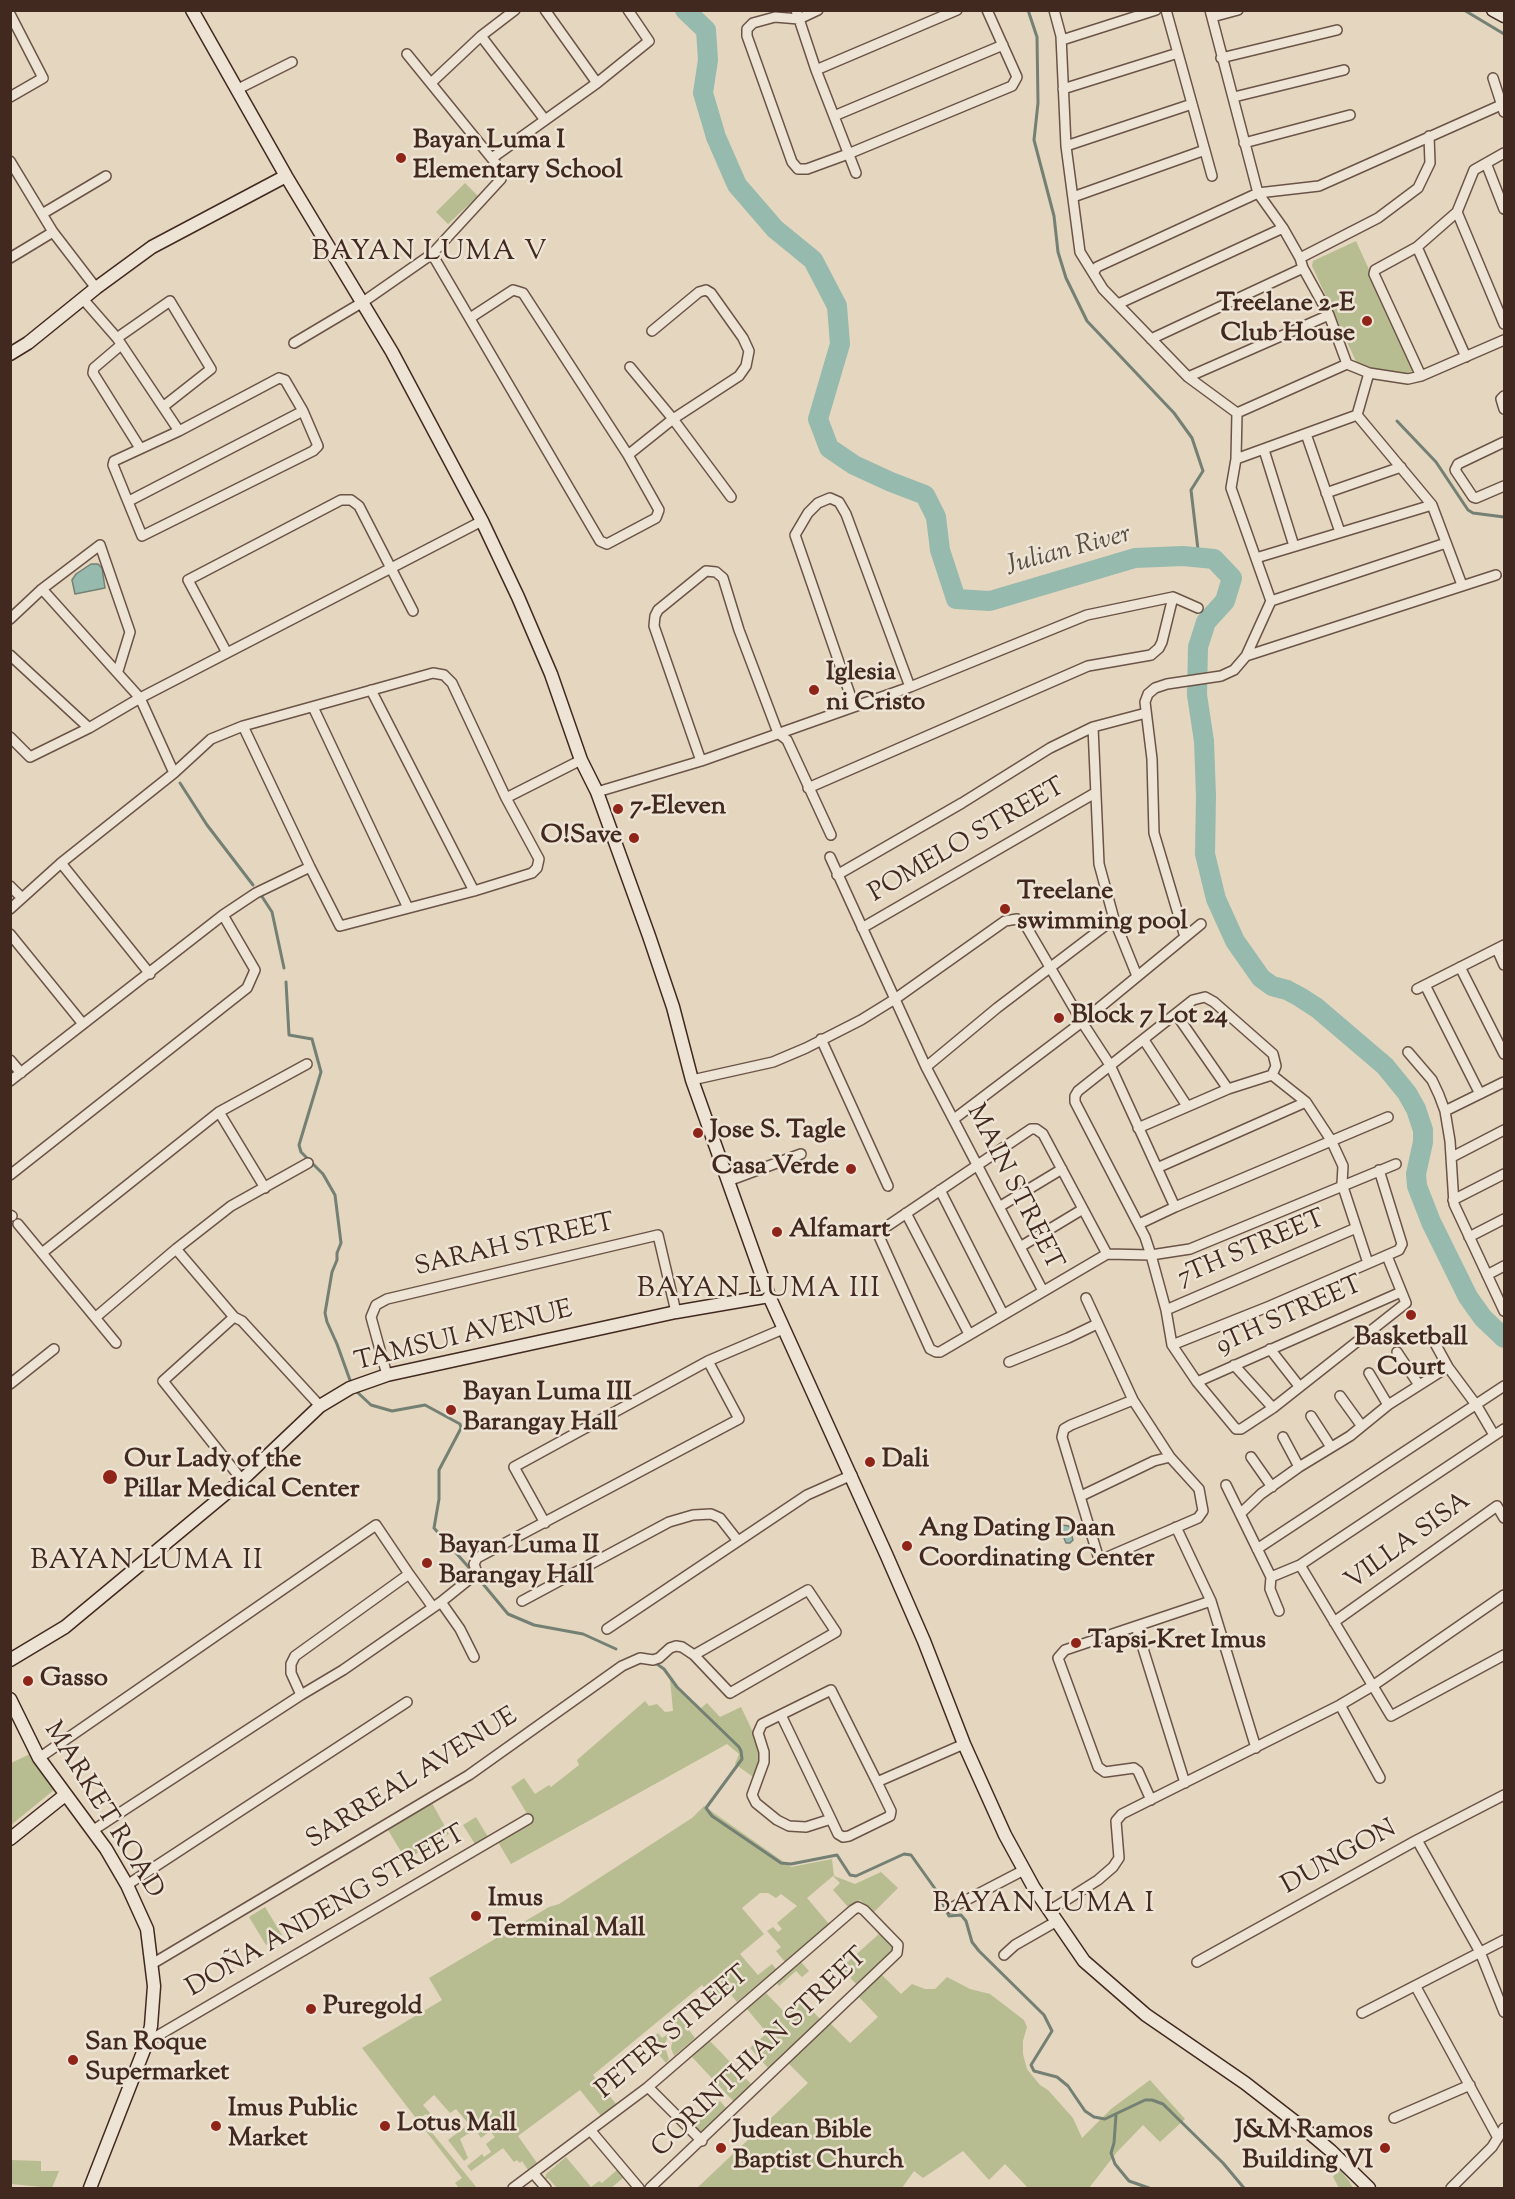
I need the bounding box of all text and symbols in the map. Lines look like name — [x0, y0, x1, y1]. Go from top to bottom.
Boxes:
place label: Bayan Luma I Elementary School — [413, 127, 623, 188]
marker: Bayan Luma I Elementary School — [394, 151, 408, 165]
district label: BAYAN LUMA V — [312, 237, 548, 271]
place label: Treelane 2-E Club House — [1216, 290, 1355, 352]
marker: Treelane 2-E Club House — [1360, 314, 1374, 328]
water label: Julian River — [1003, 520, 1135, 584]
place label: Iglesia ni Cristo — [826, 659, 925, 720]
marker: Iglesia ni Cristo — [807, 683, 821, 697]
street label: POMELO STREET — [864, 773, 1072, 911]
place label: 7-Eleven — [630, 793, 726, 825]
marker: 7-Eleven — [611, 802, 625, 816]
place label: O!Save — [541, 822, 622, 854]
marker: O!Save — [627, 831, 641, 845]
place label: Treelane swimming pool — [1017, 878, 1188, 940]
marker: Treelane swimming pool — [998, 902, 1012, 916]
place label: Block 7 Lot 24 — [1071, 1002, 1228, 1034]
marker: Block 7 Lot 24 — [1052, 1011, 1066, 1025]
street label: MAIN STREET — [958, 1100, 1068, 1276]
place label: Jose S. Tagle — [710, 1117, 846, 1149]
marker: Jose S. Tagle — [691, 1126, 705, 1140]
place label: Casa Verde — [712, 1153, 839, 1185]
marker: Casa Verde — [844, 1162, 858, 1176]
street label: 7TH STREET — [1174, 1205, 1330, 1295]
street label: SARAH STREET — [412, 1209, 618, 1285]
place label: Alfamart — [789, 1216, 890, 1248]
marker: Alfamart — [770, 1225, 784, 1239]
street label: 9TH STREET — [1212, 1271, 1368, 1363]
district label: BAYAN LUMA III — [637, 1274, 881, 1308]
street label: TAMSUI AVENUE — [352, 1296, 576, 1380]
marker: Basketball Court — [1404, 1308, 1418, 1322]
place label: Basketball Court — [1354, 1324, 1468, 1386]
place label: Bayan Luma III Barangay Hall — [463, 1379, 632, 1440]
marker: Bayan Luma III Barangay Hall — [444, 1403, 458, 1417]
place label: Our Lady of the Pillar Medical Center — [124, 1446, 359, 1508]
place label: Dali — [882, 1446, 929, 1478]
marker: Dali — [863, 1455, 877, 1469]
marker: Our Lady of the Pillar Medical Center — [101, 1468, 119, 1486]
street label: VILLA SISA — [1340, 1487, 1478, 1599]
place label: Ang Dating Daan Coordinating Center — [919, 1515, 1154, 1576]
place label: Bayan Luma II Barangay Hall — [439, 1532, 600, 1594]
marker: Ang Dating Daan Coordinating Center — [900, 1539, 914, 1553]
district label: BAYAN LUMA II — [30, 1546, 264, 1580]
marker: Bayan Luma II Barangay Hall — [420, 1556, 434, 1570]
place label: Tapsi-Kret Imus — [1088, 1627, 1266, 1659]
marker: Tapsi-Kret Imus — [1069, 1636, 1083, 1650]
place label: Gasso — [40, 1665, 108, 1697]
marker: Gasso — [21, 1674, 35, 1688]
street label: SARREAL AVENUE — [302, 1702, 524, 1858]
street label: MARKET ROAD — [35, 1717, 169, 1905]
street label: DUNGON — [1277, 1815, 1403, 1903]
street label: DOÑA ANDENG STREET — [182, 1820, 472, 2006]
place label: Imus Terminal Mall — [488, 1885, 645, 1946]
district label: BAYAN LUMA I — [933, 1889, 1155, 1923]
marker: Imus Terminal Mall — [469, 1909, 483, 1923]
street label: CORINTHIAN STREET — [647, 1943, 875, 2165]
street label: PETER STREET — [591, 1961, 757, 2107]
place label: Puregold — [323, 1993, 422, 2025]
marker: Puregold — [304, 2002, 318, 2016]
place label: San Roque Supermarket — [85, 2029, 229, 2090]
marker: San Roque Supermarket — [66, 2053, 80, 2067]
place label: Imus Public Market — [228, 2095, 358, 2156]
place label: Lotus Mall — [397, 2110, 517, 2142]
place label: Judean Bible Baptist Church — [733, 2117, 904, 2178]
place label: J&M Ramos Building VI — [1235, 2117, 1373, 2178]
marker: Imus Public Market — [209, 2119, 223, 2133]
marker: Lotus Mall — [378, 2119, 392, 2133]
marker: Judean Bible Baptist Church — [714, 2141, 728, 2155]
marker: J&M Ramos Building VI — [1378, 2141, 1392, 2155]

